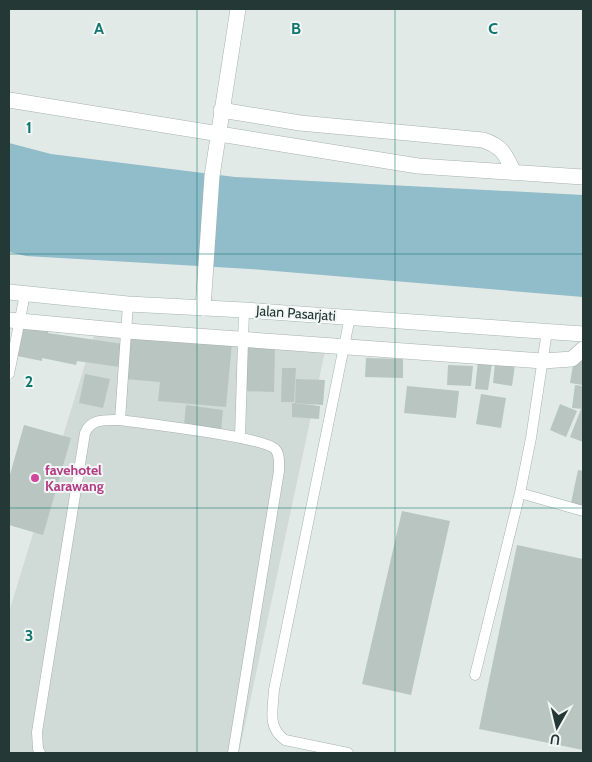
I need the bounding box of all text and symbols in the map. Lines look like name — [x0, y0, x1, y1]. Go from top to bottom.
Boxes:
text: A — [94, 19, 104, 38]
text: B — [291, 19, 301, 38]
text: C — [488, 19, 498, 38]
text: 1 — [26, 118, 32, 137]
street label: Jalan Pasarjati — [255, 301, 336, 325]
text: 2 — [25, 372, 33, 391]
place label: favehotel Karawang — [45, 461, 104, 495]
marker: favehotel Karawang — [29, 472, 41, 484]
text: 3 — [25, 626, 33, 645]
north arrow — [532, 702, 582, 752]
text: U — [549, 730, 561, 749]

